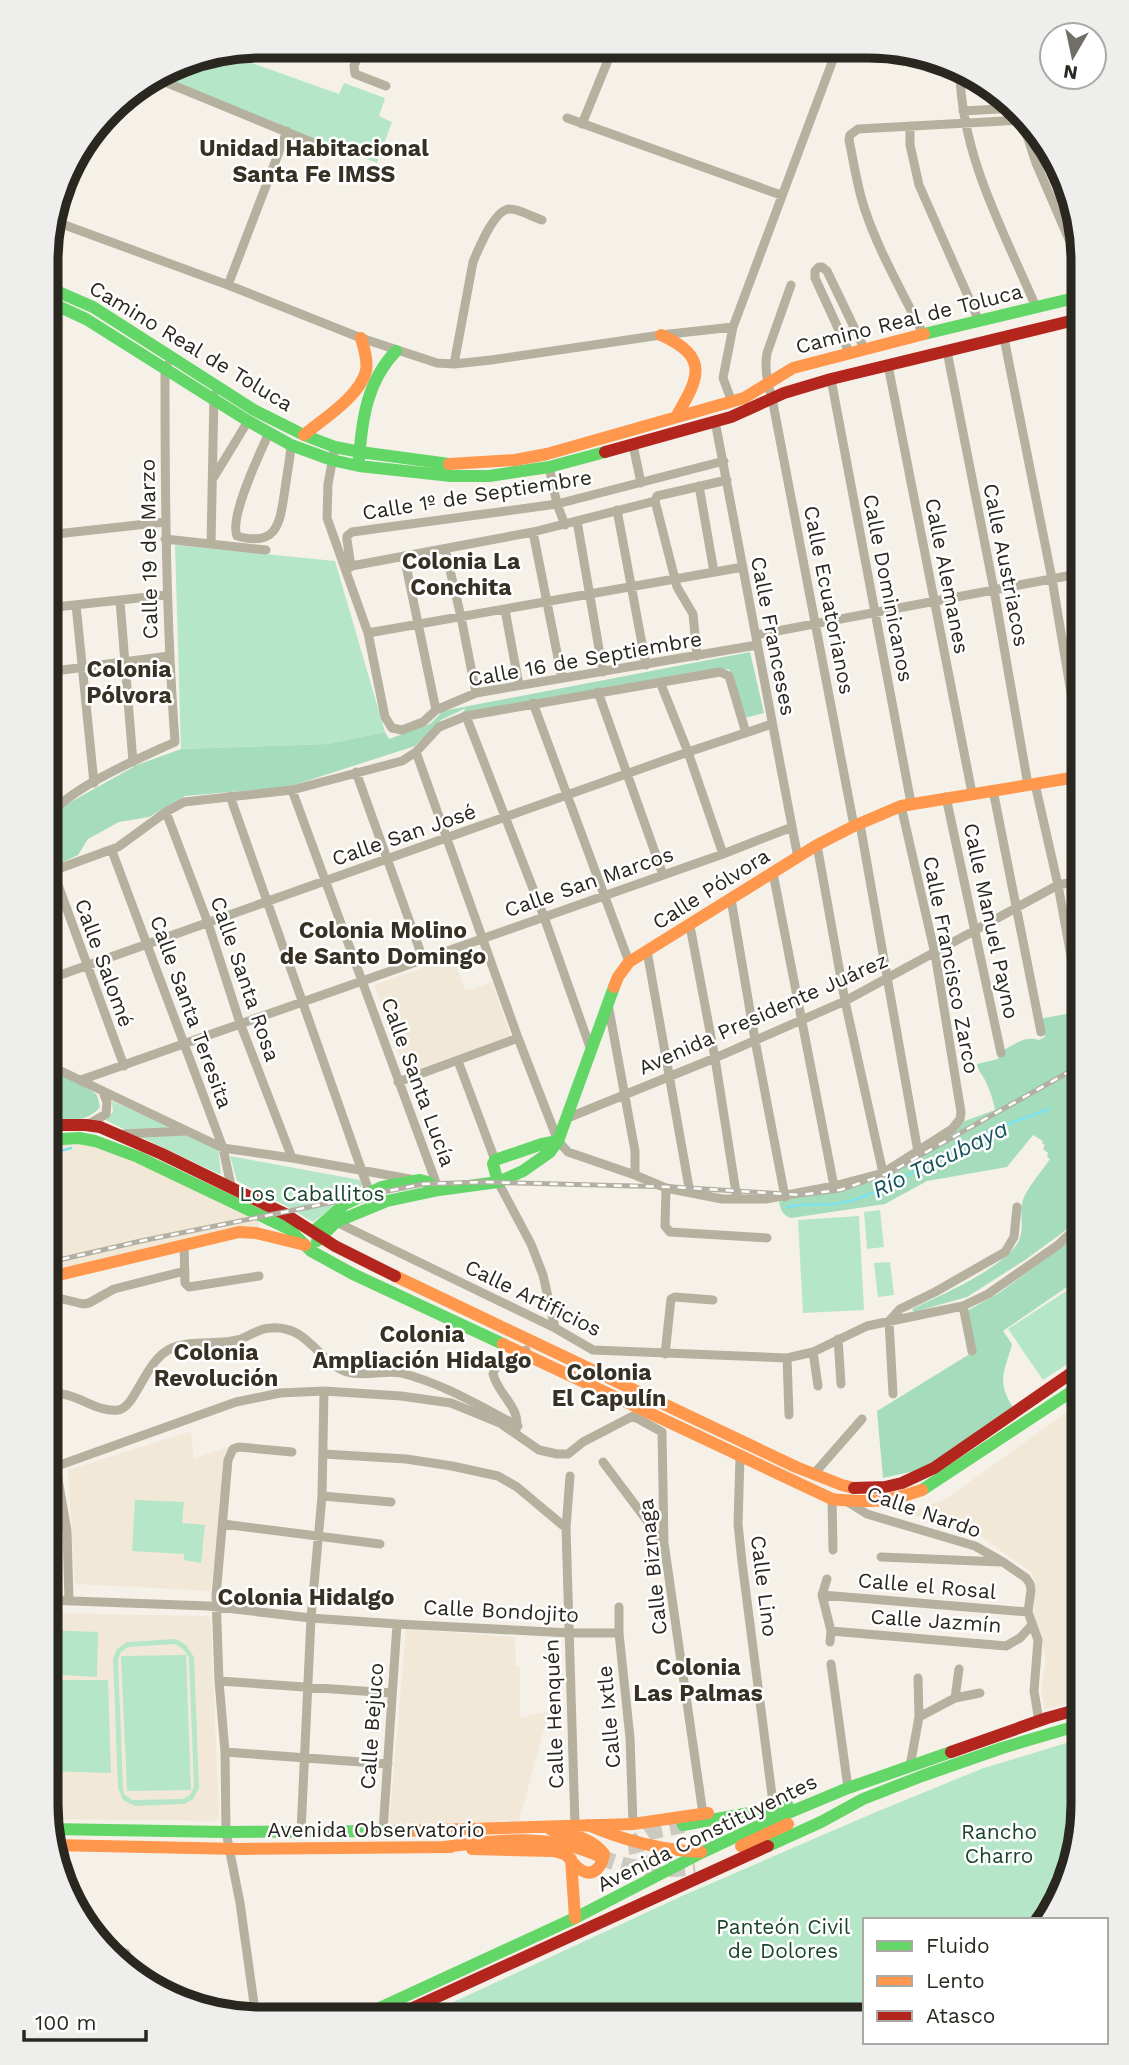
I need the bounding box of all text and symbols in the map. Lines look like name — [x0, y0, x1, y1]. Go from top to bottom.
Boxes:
north arrow — [1038, 21, 1108, 91]
text: N — [1062, 60, 1079, 85]
district label: Unidad Habitacional Santa Fe IMSS — [199, 135, 429, 188]
street label: Camino Real de Toluca — [85, 275, 298, 416]
street label: Camino Real de Toluca — [793, 278, 1025, 359]
street label: Calle 19 de Marzo — [134, 458, 163, 640]
street label: Calle 1º de Septiembre — [360, 464, 593, 525]
street label: Calle Austriacos — [978, 481, 1035, 649]
street label: Calle Dominicanos — [858, 492, 919, 684]
street label: Calle Alemanes — [920, 496, 975, 656]
street label: Calle Ecuatorianos — [799, 503, 860, 696]
district label: Colonia La Conchita — [402, 548, 521, 601]
street label: Calle Franceses — [746, 554, 801, 718]
street label: Calle 16 de Septiembre — [466, 626, 704, 691]
district label: Colonia Pólvora — [86, 656, 172, 709]
street label: Calle San José — [329, 798, 479, 871]
street label: Calle Manuel Payno — [959, 821, 1024, 1021]
street label: Calle San Marcos — [501, 841, 677, 922]
street label: Calle Pólvora — [648, 843, 774, 935]
street label: Calle Francisco Zarco — [918, 854, 985, 1076]
street label: Calle Santa Rosa — [206, 893, 285, 1065]
street label: Calle Salomé — [70, 895, 139, 1030]
street label: Calle Santa Teresita — [145, 912, 238, 1112]
district label: Colonia Molino de Santo Domingo — [280, 917, 486, 970]
street label: Avenida Presidente Juárez — [634, 947, 891, 1080]
street label: Calle Santa Lucía — [376, 994, 461, 1170]
water label: Río Tacubaya — [868, 1115, 1012, 1204]
park label: Los Caballitos — [239, 1181, 385, 1206]
street label: Calle Artificios — [461, 1254, 605, 1341]
district label: Colonia Ampliación Hidalgo — [312, 1321, 532, 1374]
district label: Colonia Revolución — [154, 1339, 278, 1392]
district label: Colonia El Capulín — [552, 1359, 666, 1412]
street label: Calle Nardo — [864, 1480, 985, 1543]
street label: Calle Biznaga — [633, 1498, 672, 1636]
street label: Calle Lino — [746, 1534, 783, 1638]
street label: Calle el Rosal — [857, 1567, 998, 1604]
district label: Colonia Hidalgo — [217, 1584, 395, 1611]
street label: Calle Bondojito — [422, 1594, 580, 1627]
street label: Calle Jazmín — [870, 1603, 1002, 1638]
street label: Calle Henquén — [538, 1639, 569, 1789]
district label: Colonia Las Palmas — [633, 1654, 763, 1707]
street label: Calle Bejuco — [355, 1662, 388, 1790]
street label: Calle Ixtle — [592, 1665, 625, 1770]
street label: Avenida Constituyentes — [593, 1768, 821, 1897]
street label: Avenida Observatorio — [267, 1817, 485, 1842]
park label: Rancho Charro — [961, 1819, 1037, 1868]
park label: Panteón Civil de Dolores — [716, 1914, 851, 1963]
legend — [863, 1918, 1108, 2044]
text: Fluido — [926, 1933, 990, 1958]
text: Lento — [926, 1968, 985, 1993]
scale bar — [24, 1998, 147, 2042]
text: Atasco — [926, 2003, 995, 2028]
text: 100 m — [35, 2010, 97, 2035]

